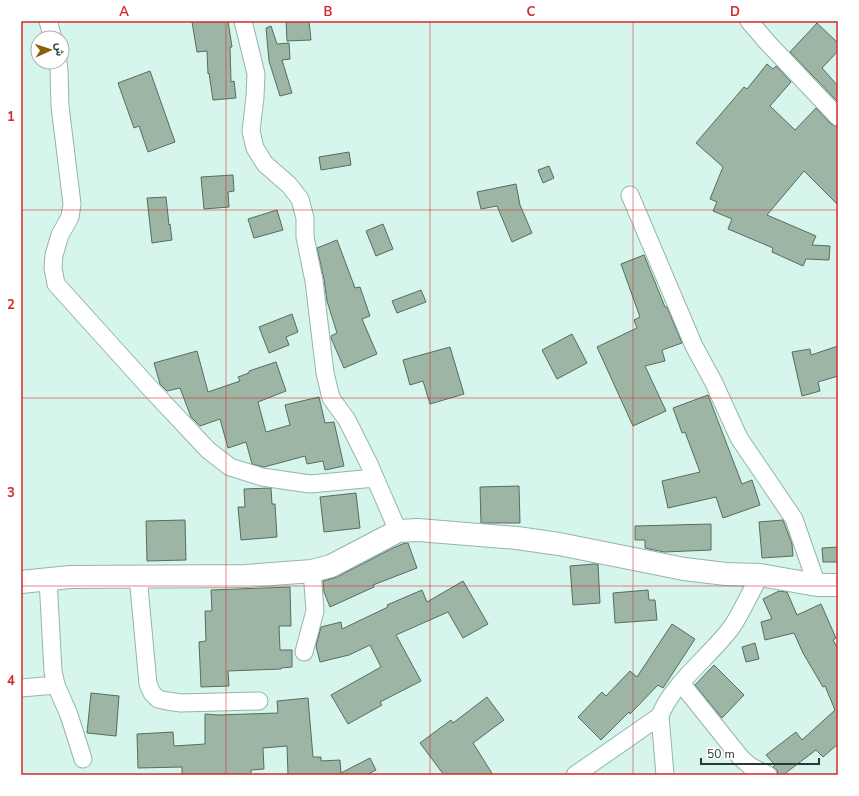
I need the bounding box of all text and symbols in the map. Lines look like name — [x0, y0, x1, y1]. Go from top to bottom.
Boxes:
text: A — [119, 3, 129, 21]
text: B — [324, 3, 333, 21]
text: C — [527, 3, 536, 21]
text: D — [730, 3, 740, 21]
north arrow — [30, 30, 70, 70]
text: ش — [52, 43, 67, 56]
text: 1 — [7, 108, 15, 126]
text: 2 — [7, 296, 15, 314]
text: 3 — [7, 484, 15, 502]
text: 4 — [7, 672, 15, 690]
scale bar — [701, 740, 819, 766]
text: 50 m — [707, 746, 735, 762]

